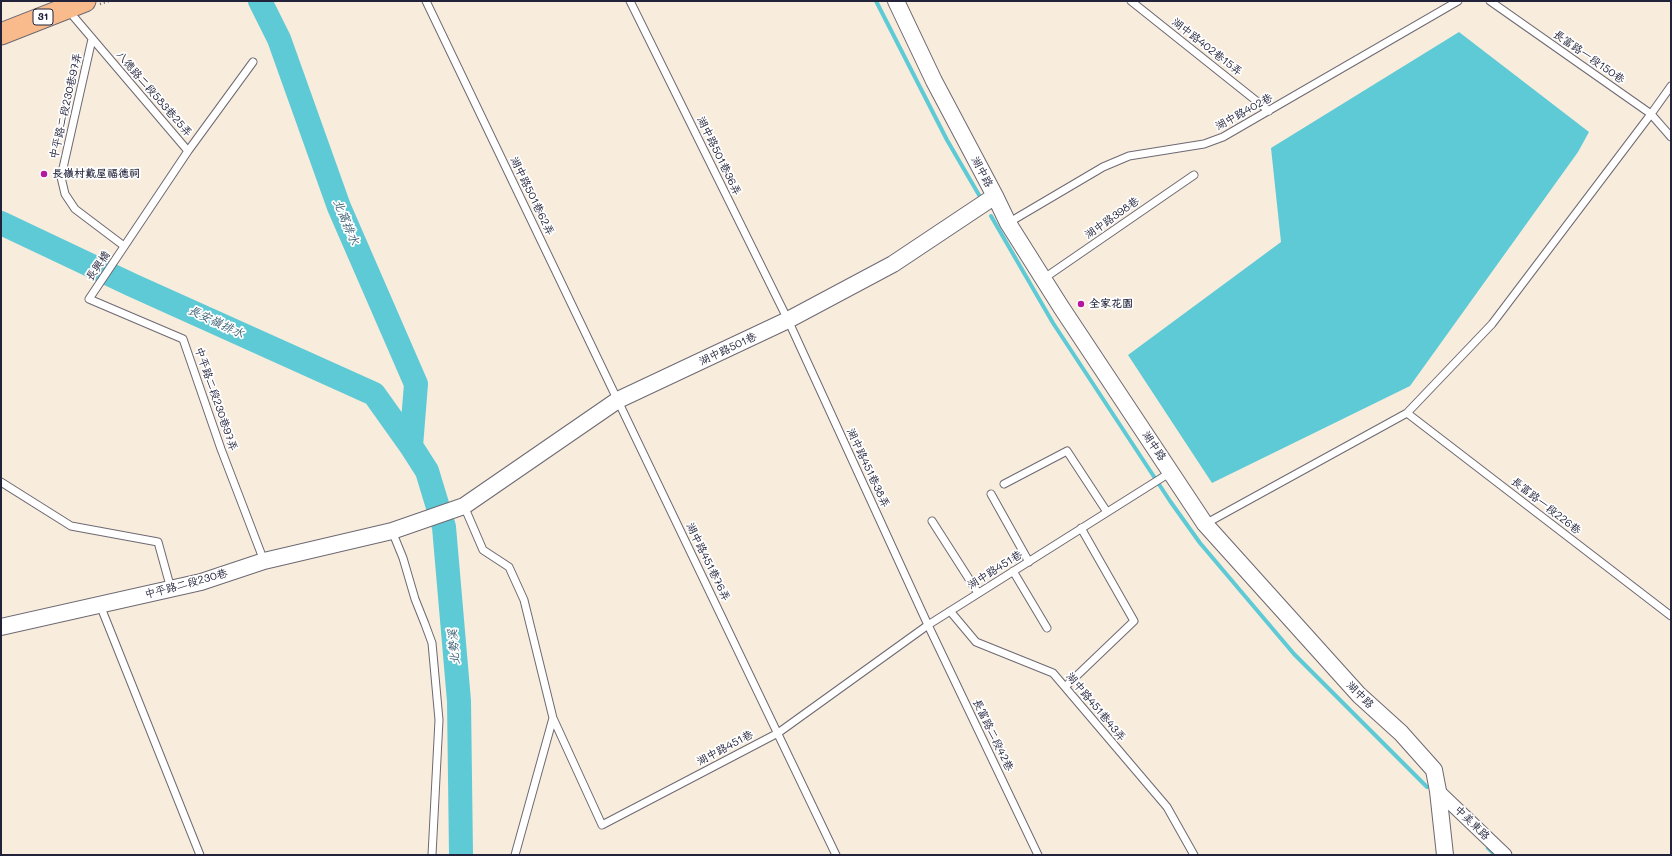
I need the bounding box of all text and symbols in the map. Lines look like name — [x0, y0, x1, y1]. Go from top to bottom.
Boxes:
road number: 31 — [33, 9, 53, 25]
street label: 湖中路402巷15弄 — [1169, 15, 1245, 79]
street label: 長富路一段150巷 — [1551, 27, 1627, 87]
street label: 八德路二段583巷25弄 — [113, 49, 195, 139]
street label: 中平路二段230巷97弄 — [47, 51, 85, 161]
street label: 湖中路402巷 — [1213, 91, 1275, 133]
street label: 湖中路501巷36弄 — [694, 114, 744, 198]
street label: 湖中路 — [968, 154, 996, 190]
street label: 湖中路501巷62弄 — [507, 155, 557, 237]
place label: 長嶺村戴屋福德祠 — [52, 167, 140, 181]
marker: 長嶺村戴屋福德祠 — [39, 169, 49, 179]
street label: 湖中路398巷 — [1082, 194, 1142, 242]
water label: 北窩排水 — [330, 197, 362, 247]
street label: 長興橋 — [83, 249, 113, 283]
place label: 全家花園 — [1089, 297, 1133, 311]
marker: 全家花園 — [1076, 299, 1086, 309]
water label: 長安嶺排水 — [186, 303, 246, 341]
street label: 湖中路501巷 — [697, 330, 759, 368]
street label: 中平路二段230巷97弄 — [192, 345, 240, 453]
street label: 湖中路451巷38弄 — [844, 426, 892, 510]
street label: 湖中路 — [1139, 429, 1169, 463]
street label: 長富路一段226巷 — [1508, 475, 1584, 537]
street label: 湖中路451巷76弄 — [683, 521, 733, 603]
street label: 湖中路451巷 — [965, 548, 1025, 592]
street label: 中平路二段230巷 — [143, 567, 229, 601]
water label: 北勢溪 — [445, 628, 463, 666]
street label: 湖中路451巷43弄 — [1063, 670, 1129, 744]
street label: 湖中路 — [1344, 679, 1376, 711]
street label: 長富路二段42巷 — [970, 697, 1016, 773]
street label: 湖中路451巷 — [695, 728, 755, 768]
street label: 中美東路 — [1452, 803, 1492, 843]

